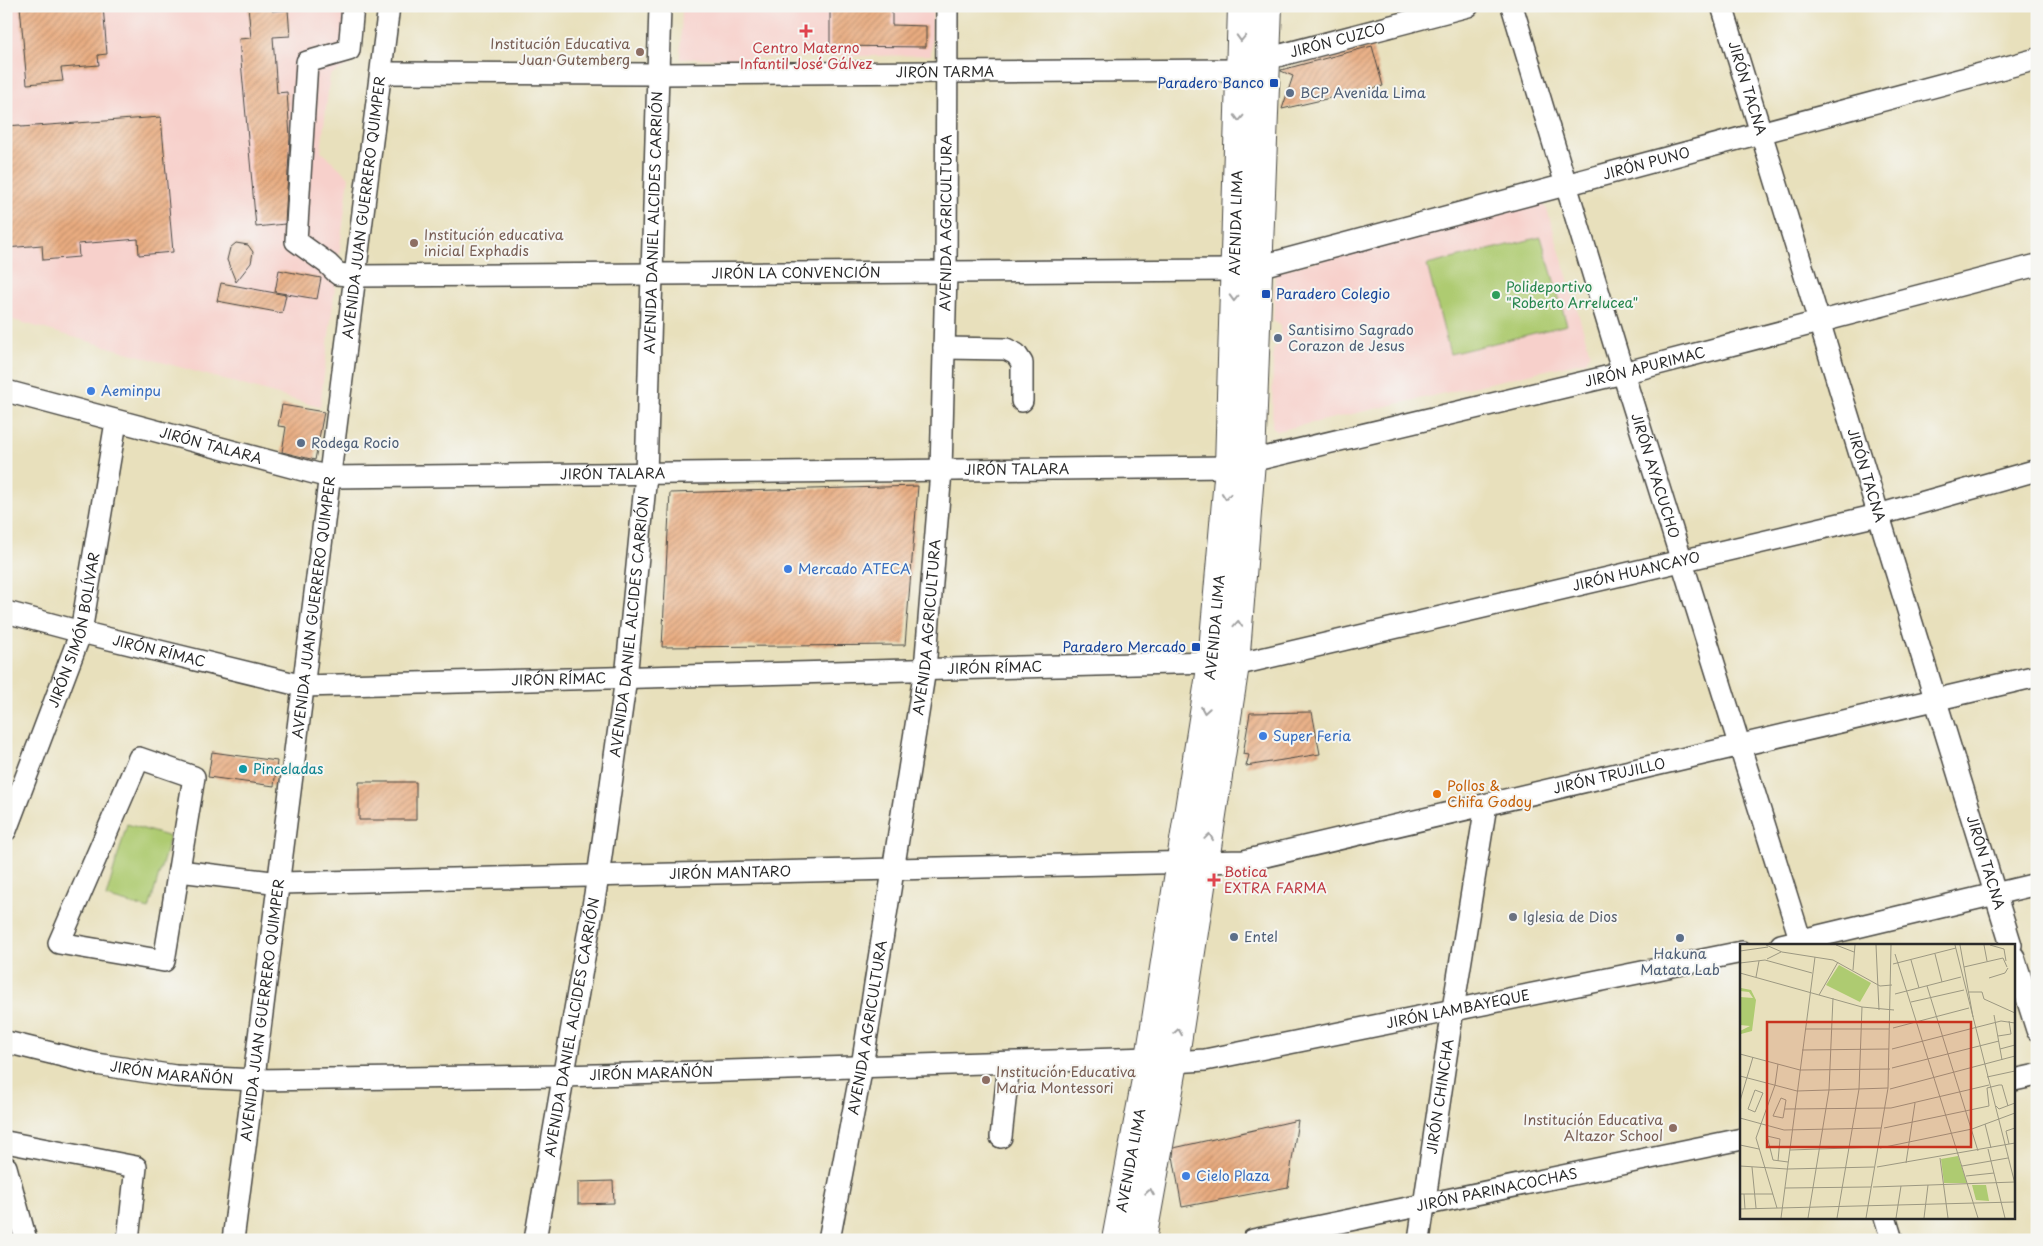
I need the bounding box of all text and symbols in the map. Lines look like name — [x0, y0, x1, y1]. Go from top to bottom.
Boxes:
street label: JIRÓN CUZCO — [1287, 17, 1388, 62]
marker: Centro Materno Infantil José Gálvez — [799, 24, 813, 38]
place label: Institución Educativa Juan Gutemberg — [490, 33, 630, 70]
one-way arrow — [1236, 34, 1246, 42]
place label: Centro Materno Infantil José Gálvez — [740, 37, 872, 74]
street label: JIRÓN TACNA — [1723, 38, 1772, 138]
marker: Institución Educativa Juan Gutemberg — [634, 46, 646, 58]
street label: JIRÓN TARMA — [896, 61, 994, 82]
place label: Paradero Banco — [1157, 72, 1264, 93]
street label: AVENIDA JUAN GUERRERO QUIMPER — [337, 75, 390, 340]
marker: Paradero Banco — [1268, 77, 1280, 89]
place label: BCP Avenida Lima — [1300, 82, 1426, 103]
marker: BCP Avenida Lima — [1284, 87, 1296, 99]
street label: AVENIDA DANIEL ALCIDES CARRIÓN — [639, 91, 667, 354]
one-way arrow — [1233, 115, 1244, 123]
street label: AVENIDA AGRICULTURA — [934, 134, 957, 311]
street label: JIRÓN PUNO — [1600, 141, 1692, 184]
street label: AVENIDA LIMA — [1223, 170, 1247, 276]
place label: Institución educativa inicial Exphadis — [424, 224, 564, 261]
marker: Institución educativa inicial Exphadis — [408, 237, 420, 249]
street label: JIRÓN LA CONVENCIÓN — [711, 261, 881, 284]
place label: Polideportivo "Roberto Arrelucea" — [1506, 276, 1638, 313]
place label: Paradero Colegio — [1276, 283, 1390, 304]
marker: Paradero Colegio — [1260, 288, 1272, 300]
marker: Polideportivo "Roberto Arrelucea" — [1490, 289, 1502, 301]
one-way arrow — [1228, 295, 1239, 303]
place label: Santisimo Sagrado Corazon de Jesus — [1288, 319, 1414, 356]
marker: Santisimo Sagrado Corazon de Jesus — [1272, 332, 1284, 344]
street label: JIRÓN APURIMAC — [1582, 341, 1707, 392]
place label: Aeminpu — [101, 380, 161, 401]
marker: Aeminpu — [85, 385, 97, 397]
street label: JIRÓN AYACUCHO — [1626, 410, 1685, 541]
street label: JIRÓN TALARA — [157, 421, 265, 469]
street label: JIRÓN TACNA — [1843, 425, 1891, 525]
place label: Rodega Rocio — [311, 432, 399, 453]
marker: Rodega Rocio — [295, 437, 307, 449]
street label: JIRÓN TALARA — [964, 458, 1070, 480]
street label: JIRÓN TALARA — [560, 462, 666, 484]
street label: AVENIDA JUAN GUERRERO QUIMPER — [286, 475, 340, 740]
one-way arrow — [1221, 492, 1232, 500]
street label: AVENIDA DANIEL ALCIDES CARRIÓN — [604, 495, 654, 758]
street label: AVENIDA AGRICULTURA — [907, 538, 945, 716]
street label: JIRÓN HUANCAYO — [1570, 546, 1702, 596]
street label: JIRÓN SIMÓN BOLÍVAR — [42, 551, 104, 711]
place label: Mercado ATECA — [798, 558, 911, 579]
marker: Mercado ATECA — [782, 563, 794, 575]
street label: AVENIDA LIMA — [1198, 574, 1230, 681]
one-way arrow — [1232, 619, 1243, 627]
street label: JIRÓN RÍMAC — [111, 629, 208, 672]
place label: Paradero Mercado — [1062, 636, 1186, 657]
marker: Paradero Mercado — [1190, 641, 1202, 653]
street label: JIRÓN RÍMAC — [947, 655, 1042, 679]
street label: JIRÓN RÍMAC — [511, 667, 607, 690]
one-way arrow — [1200, 705, 1210, 714]
place label: Super Feria — [1273, 725, 1351, 746]
marker: Super Feria — [1257, 730, 1269, 742]
street label: JIRÓN TRUJILLO — [1551, 752, 1667, 799]
place label: Pinceladas — [253, 758, 323, 779]
marker: Pinceladas — [237, 763, 249, 775]
place label: Pollos & Chifa Godoy — [1447, 775, 1532, 812]
marker: Pollos & Chifa Godoy — [1431, 788, 1443, 800]
street label: JIRÓN TACNA — [1962, 813, 2010, 912]
one-way arrow — [1204, 832, 1214, 841]
street label: JIRÓN MANTARO — [669, 860, 791, 884]
place label: Botica EXTRA FARMA — [1224, 861, 1327, 898]
marker: Botica EXTRA FARMA — [1208, 874, 1220, 886]
street label: AVENIDA JUAN GUERRERO QUIMPER — [235, 877, 289, 1142]
street label: AVENIDA DANIEL ALCIDES CARRIÓN — [539, 896, 604, 1158]
place label: Iglesia de Dios — [1523, 906, 1617, 927]
marker: Iglesia de Dios — [1507, 911, 1519, 923]
place label: Entel — [1244, 926, 1278, 947]
marker: Entel — [1228, 931, 1240, 943]
marker: Hakuna Matata Lab — [1674, 932, 1686, 944]
street label: AVENIDA AGRICULTURA — [842, 938, 892, 1116]
place label: Hakuna Matata Lab — [1640, 943, 1720, 980]
inset map — [1740, 944, 2016, 1218]
street label: JIRÓN LAMBAYEQUE — [1384, 984, 1531, 1033]
one-way arrow — [1173, 1027, 1183, 1036]
street label: JIRÓN CHINCHA — [1421, 1037, 1458, 1155]
street label: JIRÓN MARAÑÓN — [109, 1055, 234, 1089]
street label: JIRÓN MARAÑÓN — [589, 1060, 713, 1085]
place label: Institución Educativa Maria Montessori — [996, 1061, 1136, 1098]
marker: Institución Educativa Maria Montessori — [980, 1074, 992, 1086]
street label: AVENIDA LIMA — [1110, 1107, 1150, 1214]
place label: Institución Educativa Altazor School — [1523, 1109, 1663, 1146]
marker: Institución Educativa Altazor School — [1667, 1122, 1679, 1134]
street label: JIRÓN PARINACOCHAS — [1414, 1162, 1579, 1216]
place label: Cielo Plaza — [1196, 1165, 1270, 1186]
marker: Cielo Plaza — [1180, 1170, 1192, 1182]
one-way arrow — [1145, 1187, 1155, 1196]

